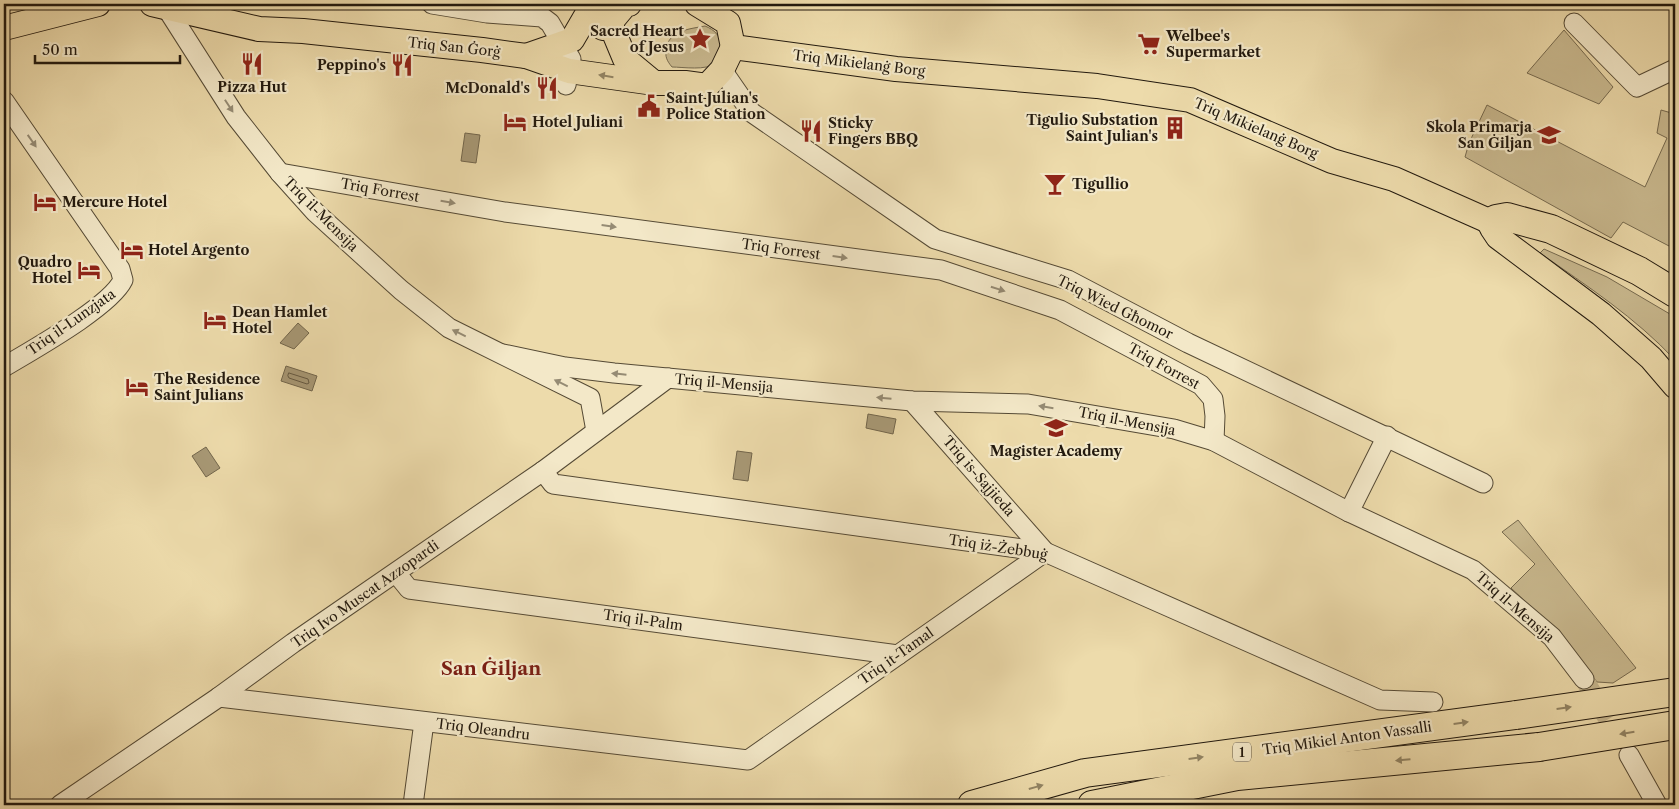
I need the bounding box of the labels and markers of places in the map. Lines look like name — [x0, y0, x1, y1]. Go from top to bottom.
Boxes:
place label: Sacred Heart of Jesus — [590, 22, 684, 56]
place icon: Sacred Heart of Jesus — [687, 26, 713, 52]
place label: Welbee's Supermarket — [1165, 27, 1261, 61]
supermarket icon: Welbee's Supermarket — [1136, 31, 1162, 57]
restaurant icon: Pizza Hut — [239, 51, 265, 77]
restaurant icon: Peppino's — [389, 52, 415, 78]
place label: Peppino's — [317, 56, 386, 74]
restaurant icon: McDonald's — [534, 75, 560, 101]
place label: Pizza Hut — [217, 78, 287, 96]
place label: McDonald's — [445, 79, 530, 97]
place label: Saint Julian's Police Station — [666, 89, 766, 123]
public building icon: Saint Julian's Police Station — [636, 93, 662, 119]
hotel icon: Hotel Juliani — [502, 109, 528, 135]
place label: Tigulio Substation Saint Julian's — [1026, 111, 1158, 145]
place label: Hotel Juliani — [532, 113, 623, 131]
place label: Sticky Fingers BBQ — [828, 114, 918, 148]
building icon: Tigulio Substation Saint Julian's — [1162, 115, 1188, 141]
restaurant icon: Sticky Fingers BBQ — [798, 118, 824, 144]
place label: Skola Primarja San Ġiljan — [1426, 118, 1533, 152]
school or university icon: Skola Primarja San Ġiljan — [1536, 122, 1562, 148]
bar icon: Tigullio — [1042, 171, 1068, 197]
place label: Tigullio — [1072, 175, 1129, 193]
hotel icon: Mercure Hotel — [32, 189, 58, 215]
place label: Mercure Hotel — [62, 193, 167, 211]
hotel icon: Hotel Argento — [119, 237, 145, 263]
place label: Hotel Argento — [148, 241, 249, 259]
place label: Quadro Hotel — [18, 253, 72, 287]
hotel icon: Quadro Hotel — [76, 257, 102, 283]
place label: Dean Hamlet Hotel — [232, 303, 328, 337]
hotel icon: Dean Hamlet Hotel — [202, 307, 228, 333]
place label: The Residence Saint Julians — [154, 370, 260, 404]
hotel icon: The Residence Saint Julians — [124, 374, 150, 400]
school or university icon: Magister Academy — [1043, 415, 1069, 441]
place label: Magister Academy — [990, 442, 1123, 460]

